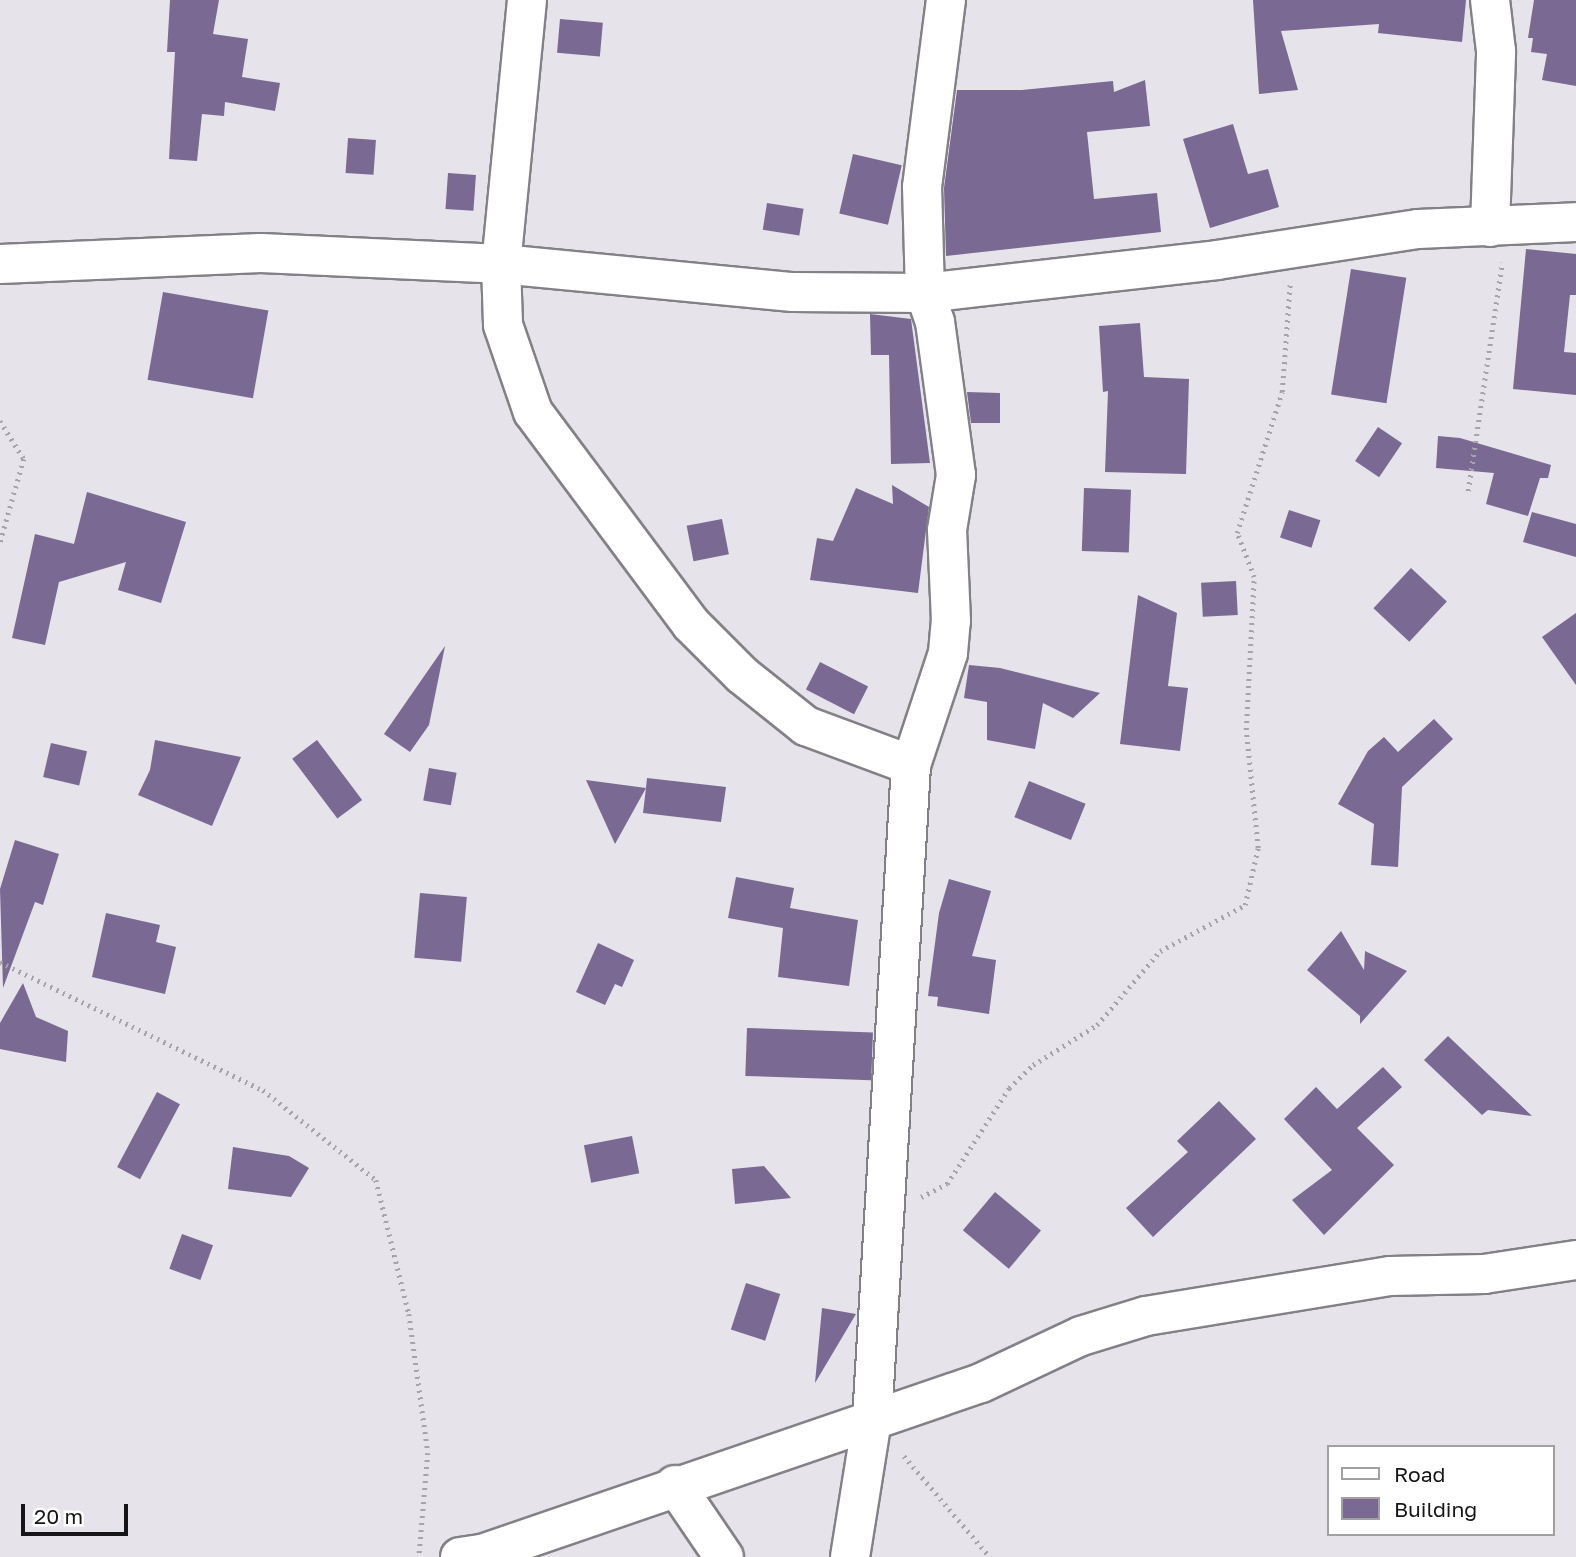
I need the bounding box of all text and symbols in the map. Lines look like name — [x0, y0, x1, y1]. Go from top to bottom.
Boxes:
legend — [1328, 1445, 1555, 1536]
text: Road — [1394, 1461, 1445, 1487]
scale bar — [24, 1490, 131, 1534]
text: Building — [1394, 1496, 1477, 1522]
text: 20 m — [34, 1503, 83, 1529]

